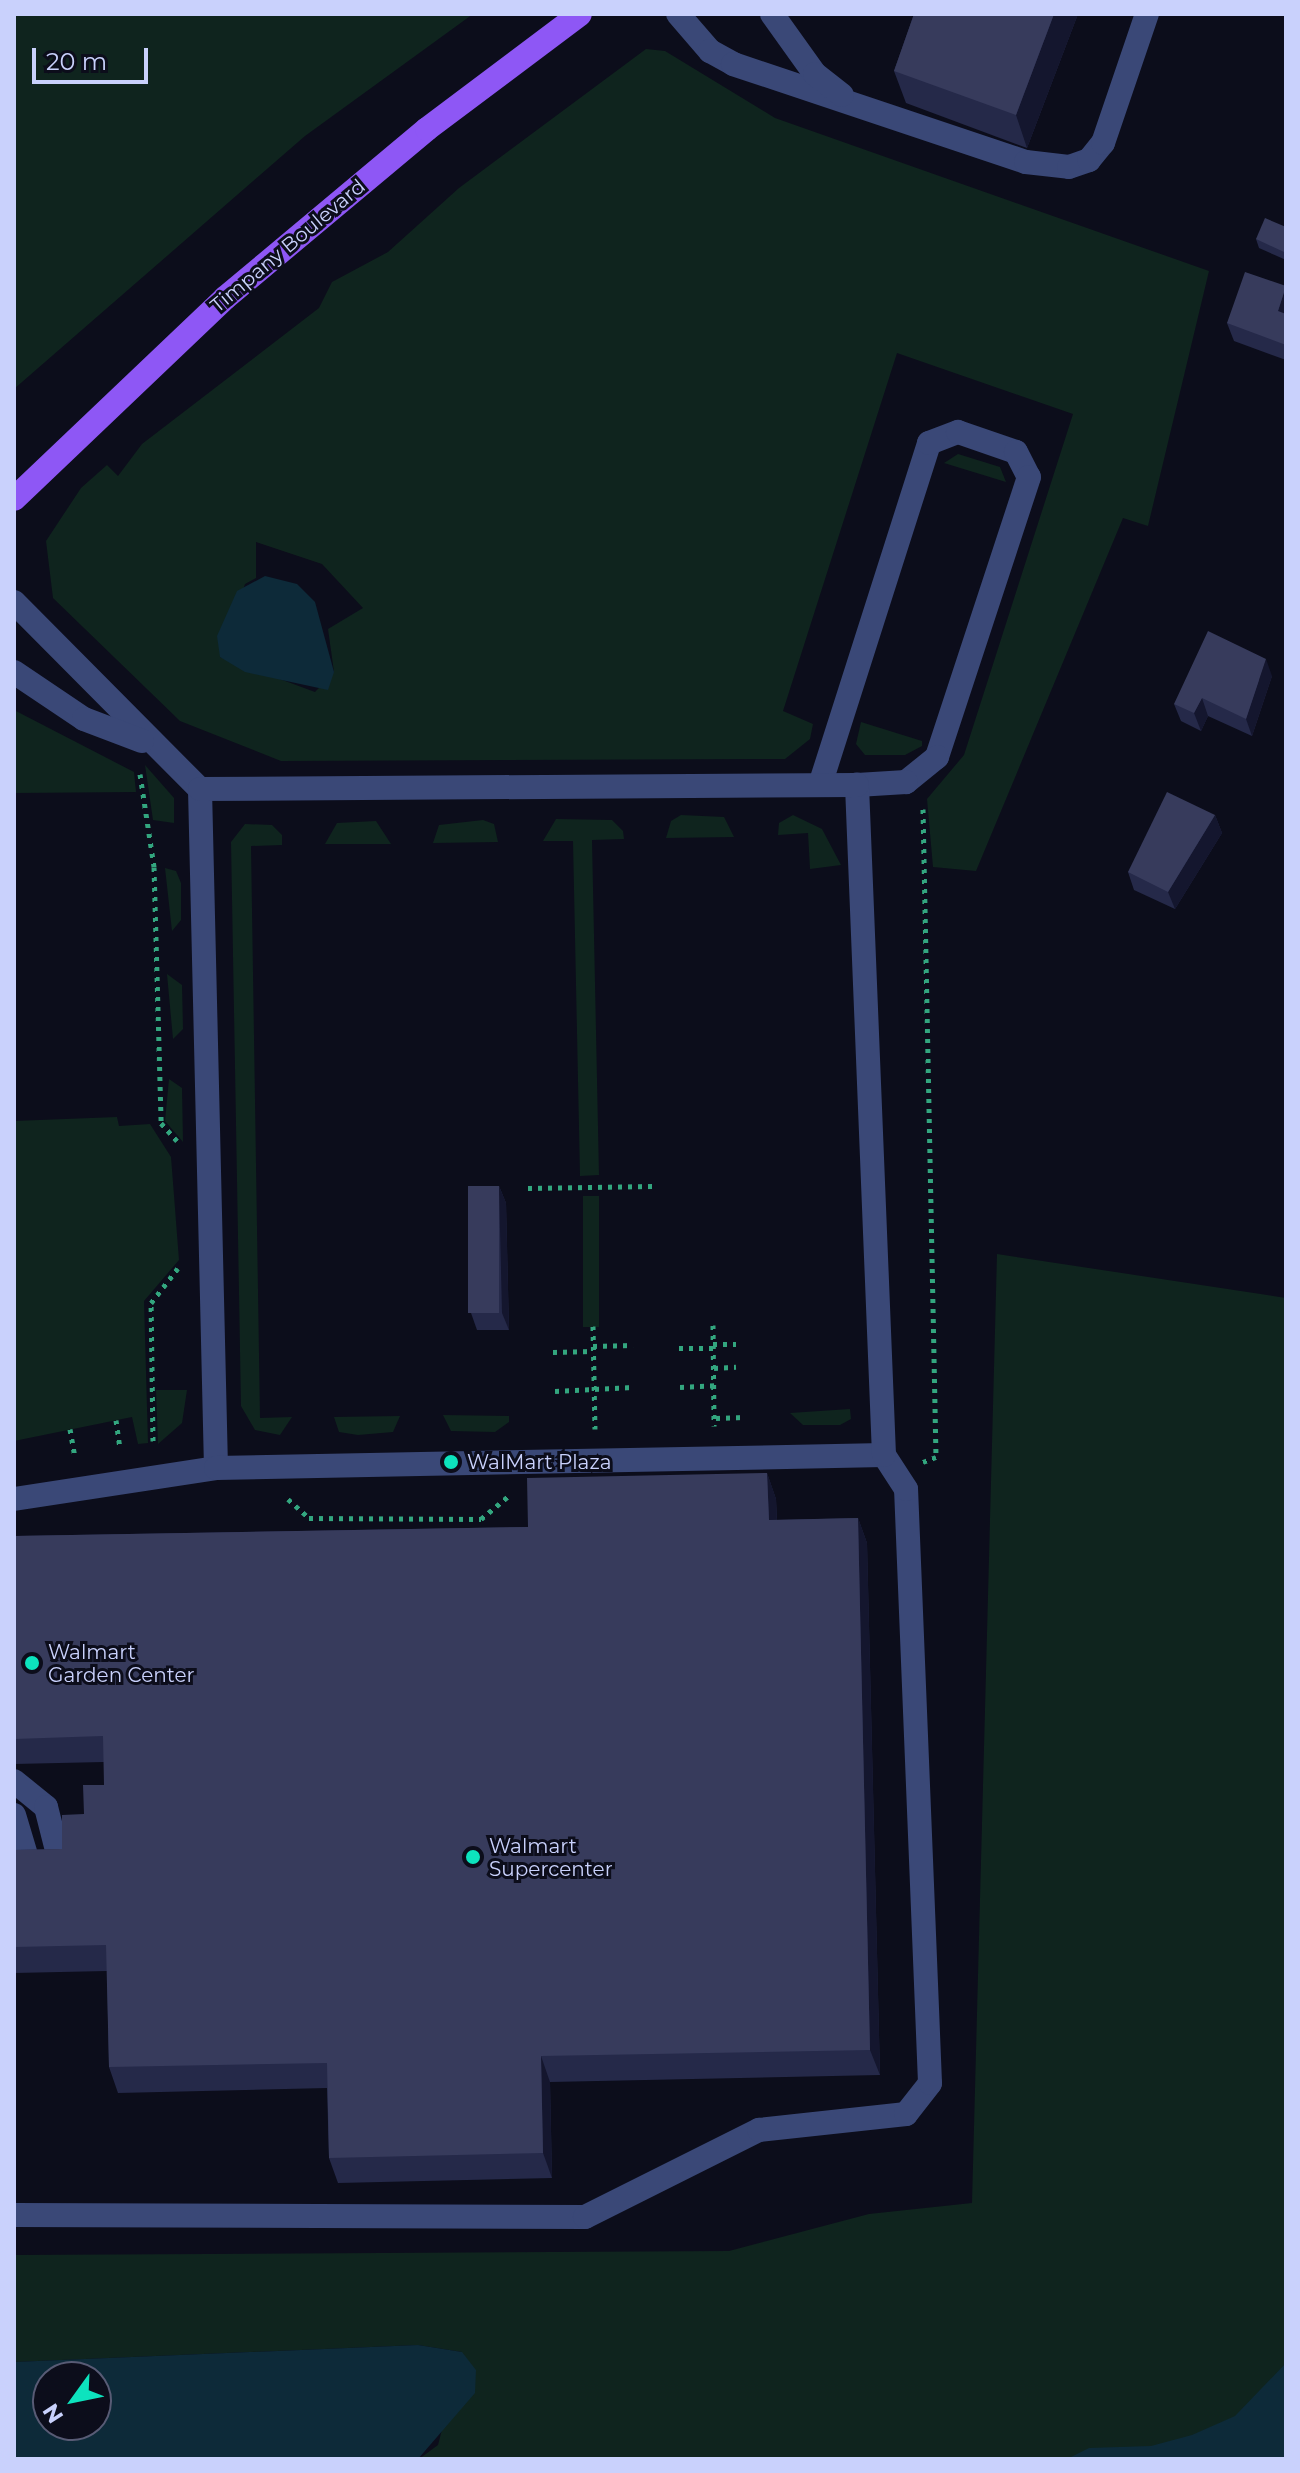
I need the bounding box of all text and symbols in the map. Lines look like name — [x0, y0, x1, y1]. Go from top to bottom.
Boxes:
scale bar — [36, 32, 152, 82]
text: 20 m — [46, 47, 107, 76]
street label: Timpany Boulevard — [206, 174, 370, 318]
place label: WalMart Plaza — [467, 1450, 611, 1474]
marker: WalMart Plaza — [442, 1453, 460, 1471]
place label: Walmart Garden Center — [48, 1640, 195, 1687]
marker: Walmart Garden Center — [23, 1654, 41, 1672]
place label: Walmart Supercenter — [489, 1834, 613, 1881]
marker: Walmart Supercenter — [464, 1848, 482, 1866]
north arrow — [32, 2361, 112, 2441]
text: N — [37, 2398, 69, 2428]

